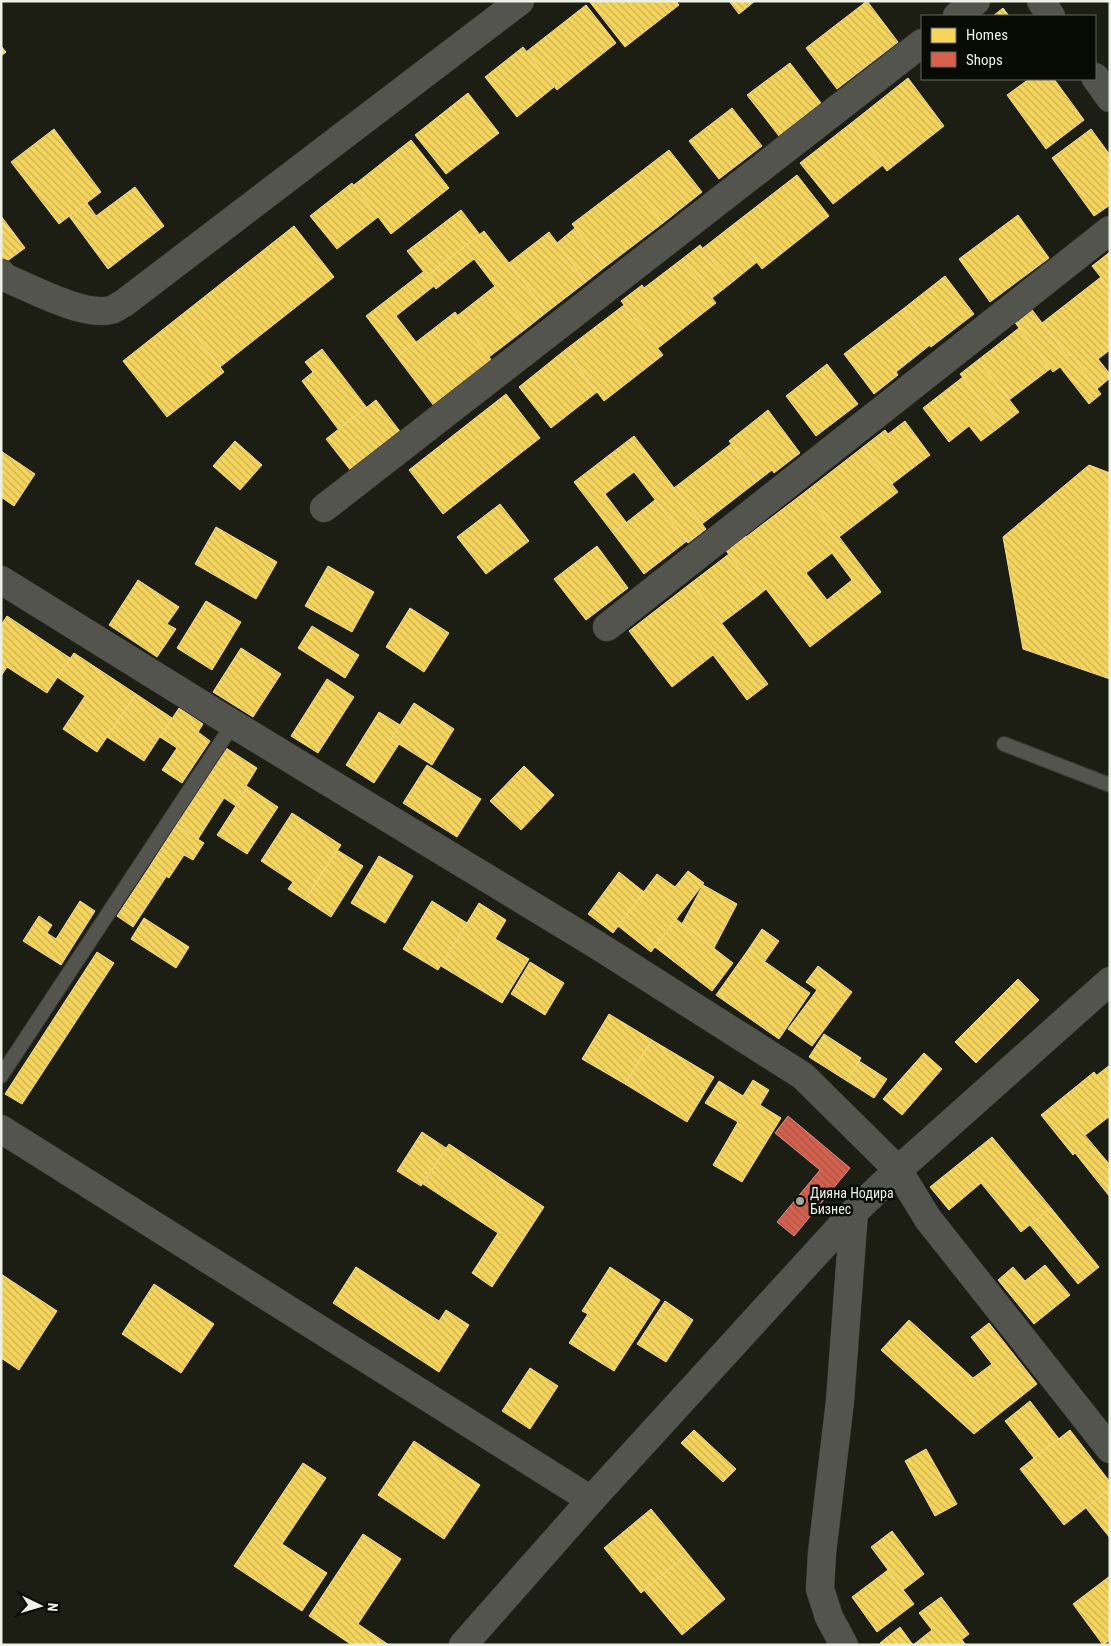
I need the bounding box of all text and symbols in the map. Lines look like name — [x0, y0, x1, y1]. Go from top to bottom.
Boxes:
legend — [921, 15, 1096, 80]
text: Homes — [966, 26, 1008, 44]
text: Shops — [966, 51, 1003, 69]
place label: Дияна Нодира Бизнес — [810, 1185, 894, 1217]
marker: Дияна Нодира Бизнес — [794, 1195, 806, 1207]
north arrow — [15, 1581, 65, 1631]
text: N — [45, 1602, 61, 1612]

